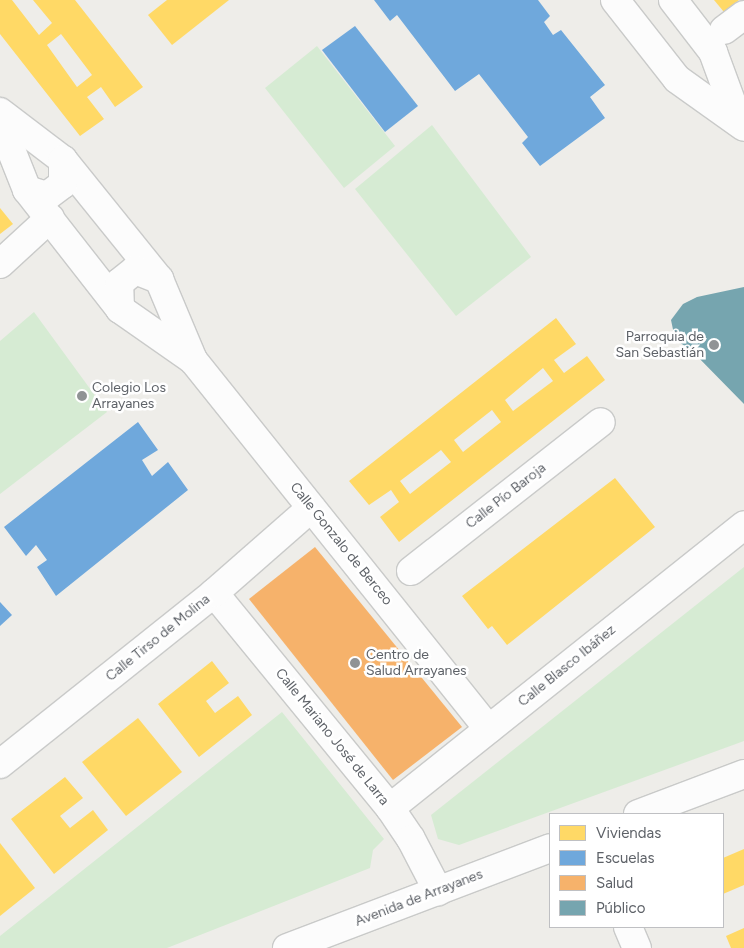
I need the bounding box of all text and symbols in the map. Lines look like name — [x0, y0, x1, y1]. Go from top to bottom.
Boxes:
place label: Parroquia de San Sebastián — [615, 329, 704, 362]
marker: Parroquia de San Sebastián — [708, 339, 720, 351]
place label: Colegio Los Arrayanes — [92, 380, 166, 412]
marker: Colegio Los Arrayanes — [76, 390, 88, 402]
street label: Calle Pío Baroja — [463, 460, 549, 532]
street label: Calle Gonzalo de Berceo — [286, 479, 396, 609]
street label: Calle Tirso de Molina — [103, 591, 213, 685]
street label: Calle Blasco Ibáñez — [515, 622, 619, 710]
place label: Centro de Salud Arrayanes — [366, 647, 467, 680]
marker: Centro de Salud Arrayanes — [348, 656, 362, 670]
street label: Calle Mariano José de Larra — [272, 665, 392, 809]
legend — [549, 813, 724, 928]
text: Viviendas — [596, 824, 661, 842]
text: Escuelas — [596, 849, 655, 867]
street label: Avenida de Arrayanes — [353, 866, 485, 930]
text: Salud — [596, 874, 633, 892]
text: Público — [596, 899, 645, 917]

